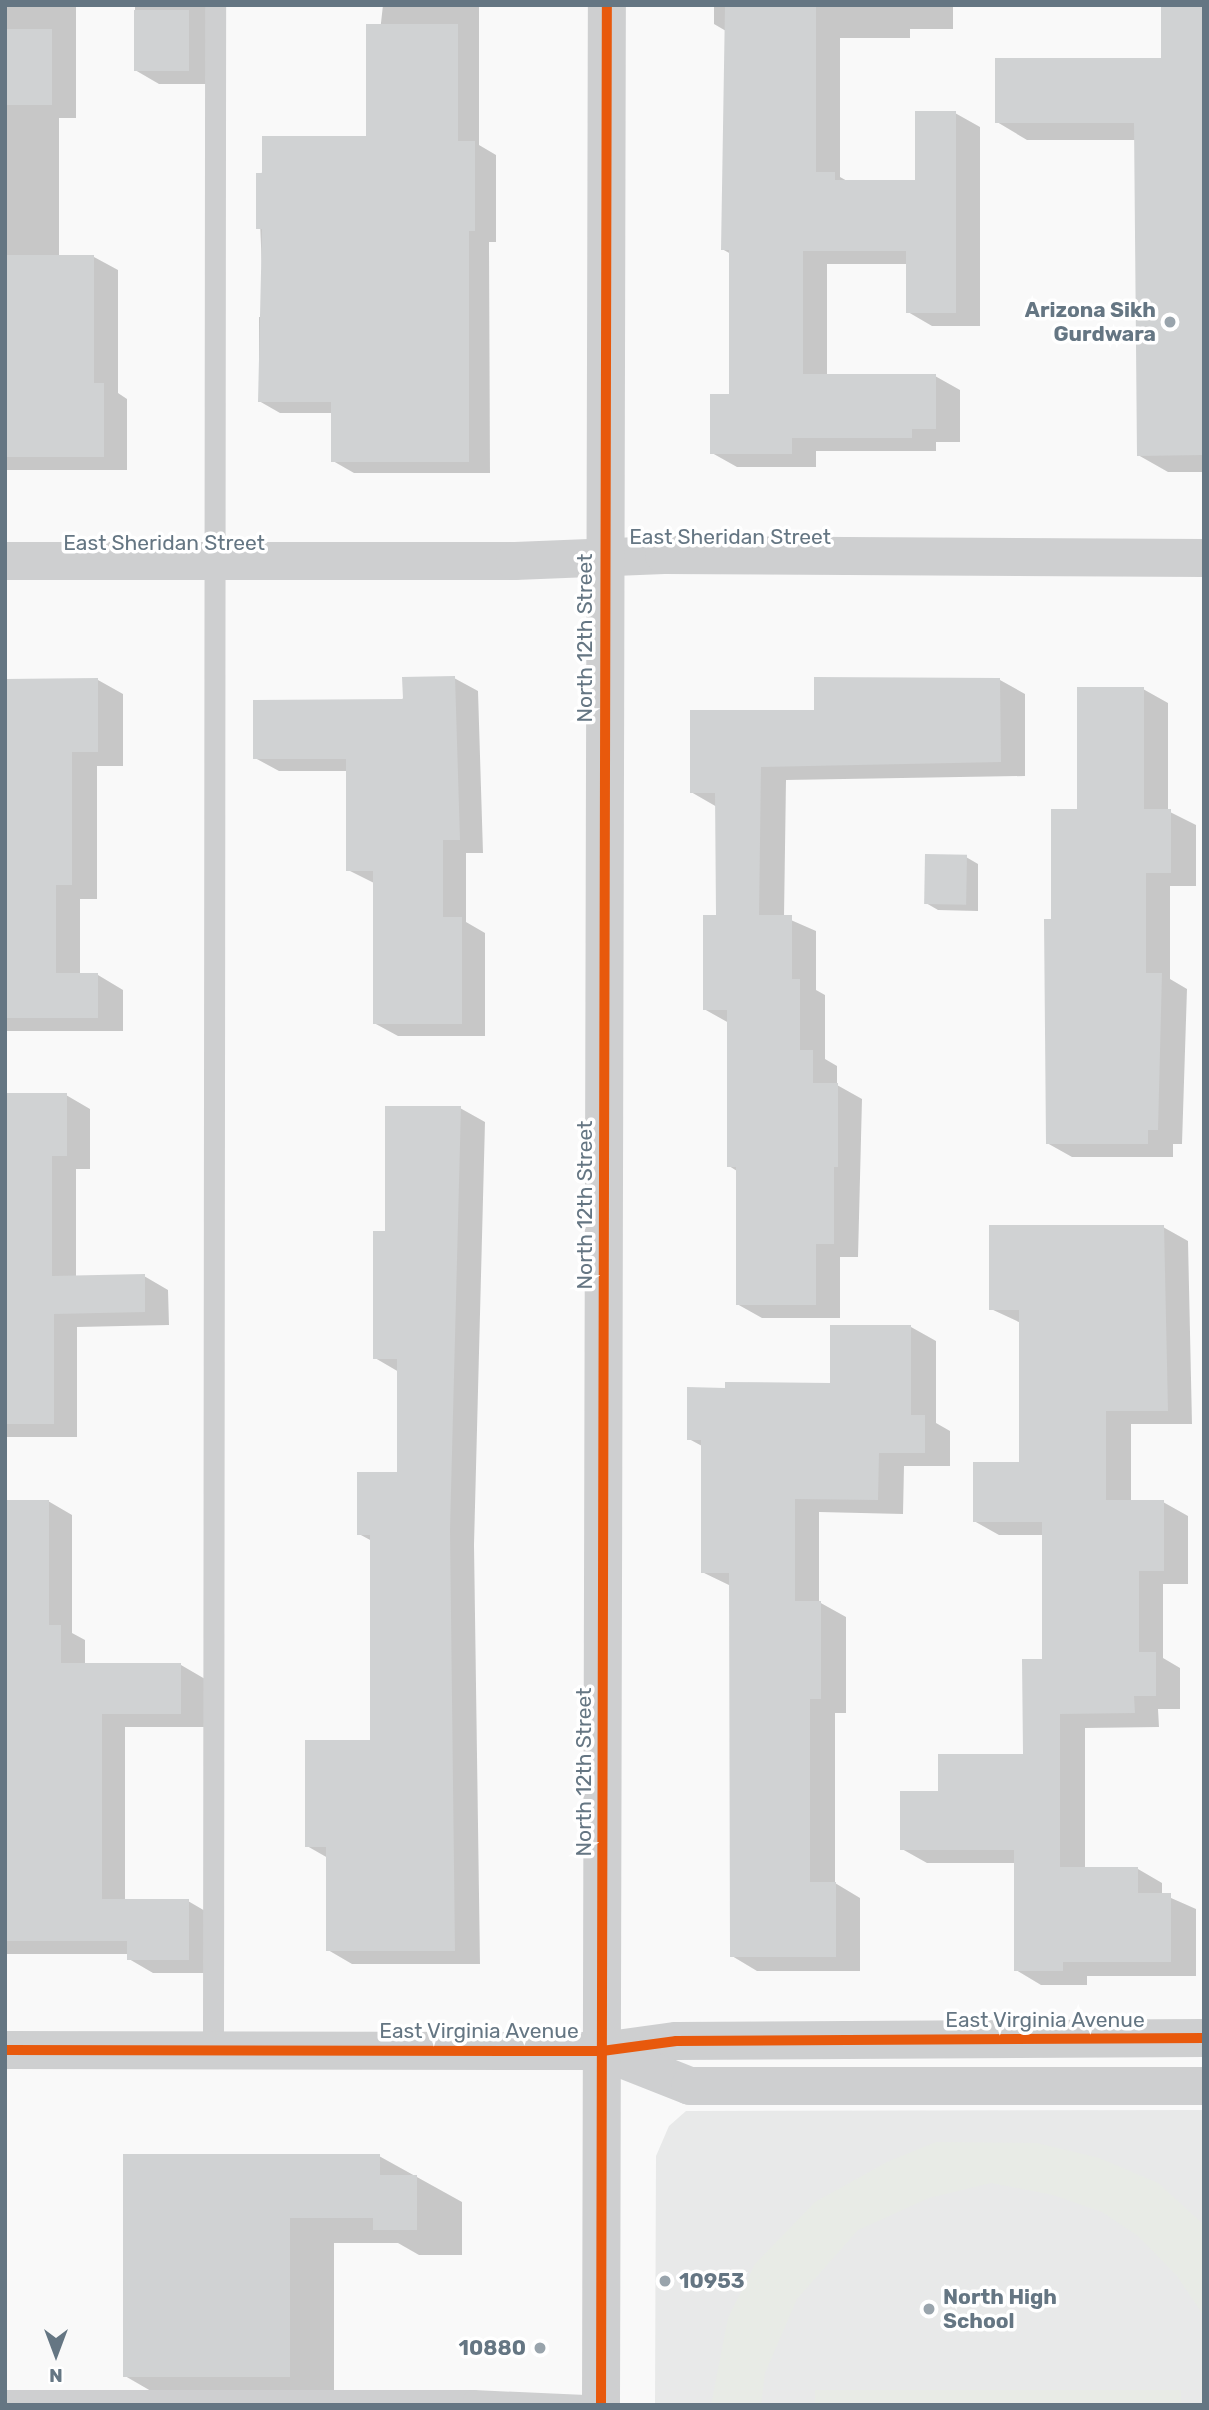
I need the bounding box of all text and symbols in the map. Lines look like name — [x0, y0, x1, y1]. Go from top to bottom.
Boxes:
place label: Arizona Sikh Gurdwara — [1025, 297, 1156, 347]
marker: Arizona Sikh Gurdwara — [1162, 314, 1178, 330]
street label: East Sheridan Street — [629, 524, 831, 550]
street label: East Sheridan Street — [63, 530, 265, 556]
street label: North 12th Street — [572, 554, 598, 722]
street label: North 12th Street — [572, 1121, 598, 1289]
street label: North 12th Street — [571, 1688, 597, 1856]
street label: East Virginia Avenue — [945, 2007, 1145, 2033]
street label: East Virginia Avenue — [379, 2018, 579, 2044]
place label: 10953 — [679, 2268, 745, 2294]
marker: 10953 — [657, 2273, 673, 2289]
place label: North High School — [943, 2284, 1057, 2334]
marker: North High School — [921, 2301, 937, 2317]
north arrow — [21, 2319, 91, 2389]
place label: 10880 — [459, 2335, 526, 2361]
marker: 10880 — [532, 2340, 548, 2356]
text: N — [49, 2364, 63, 2387]

